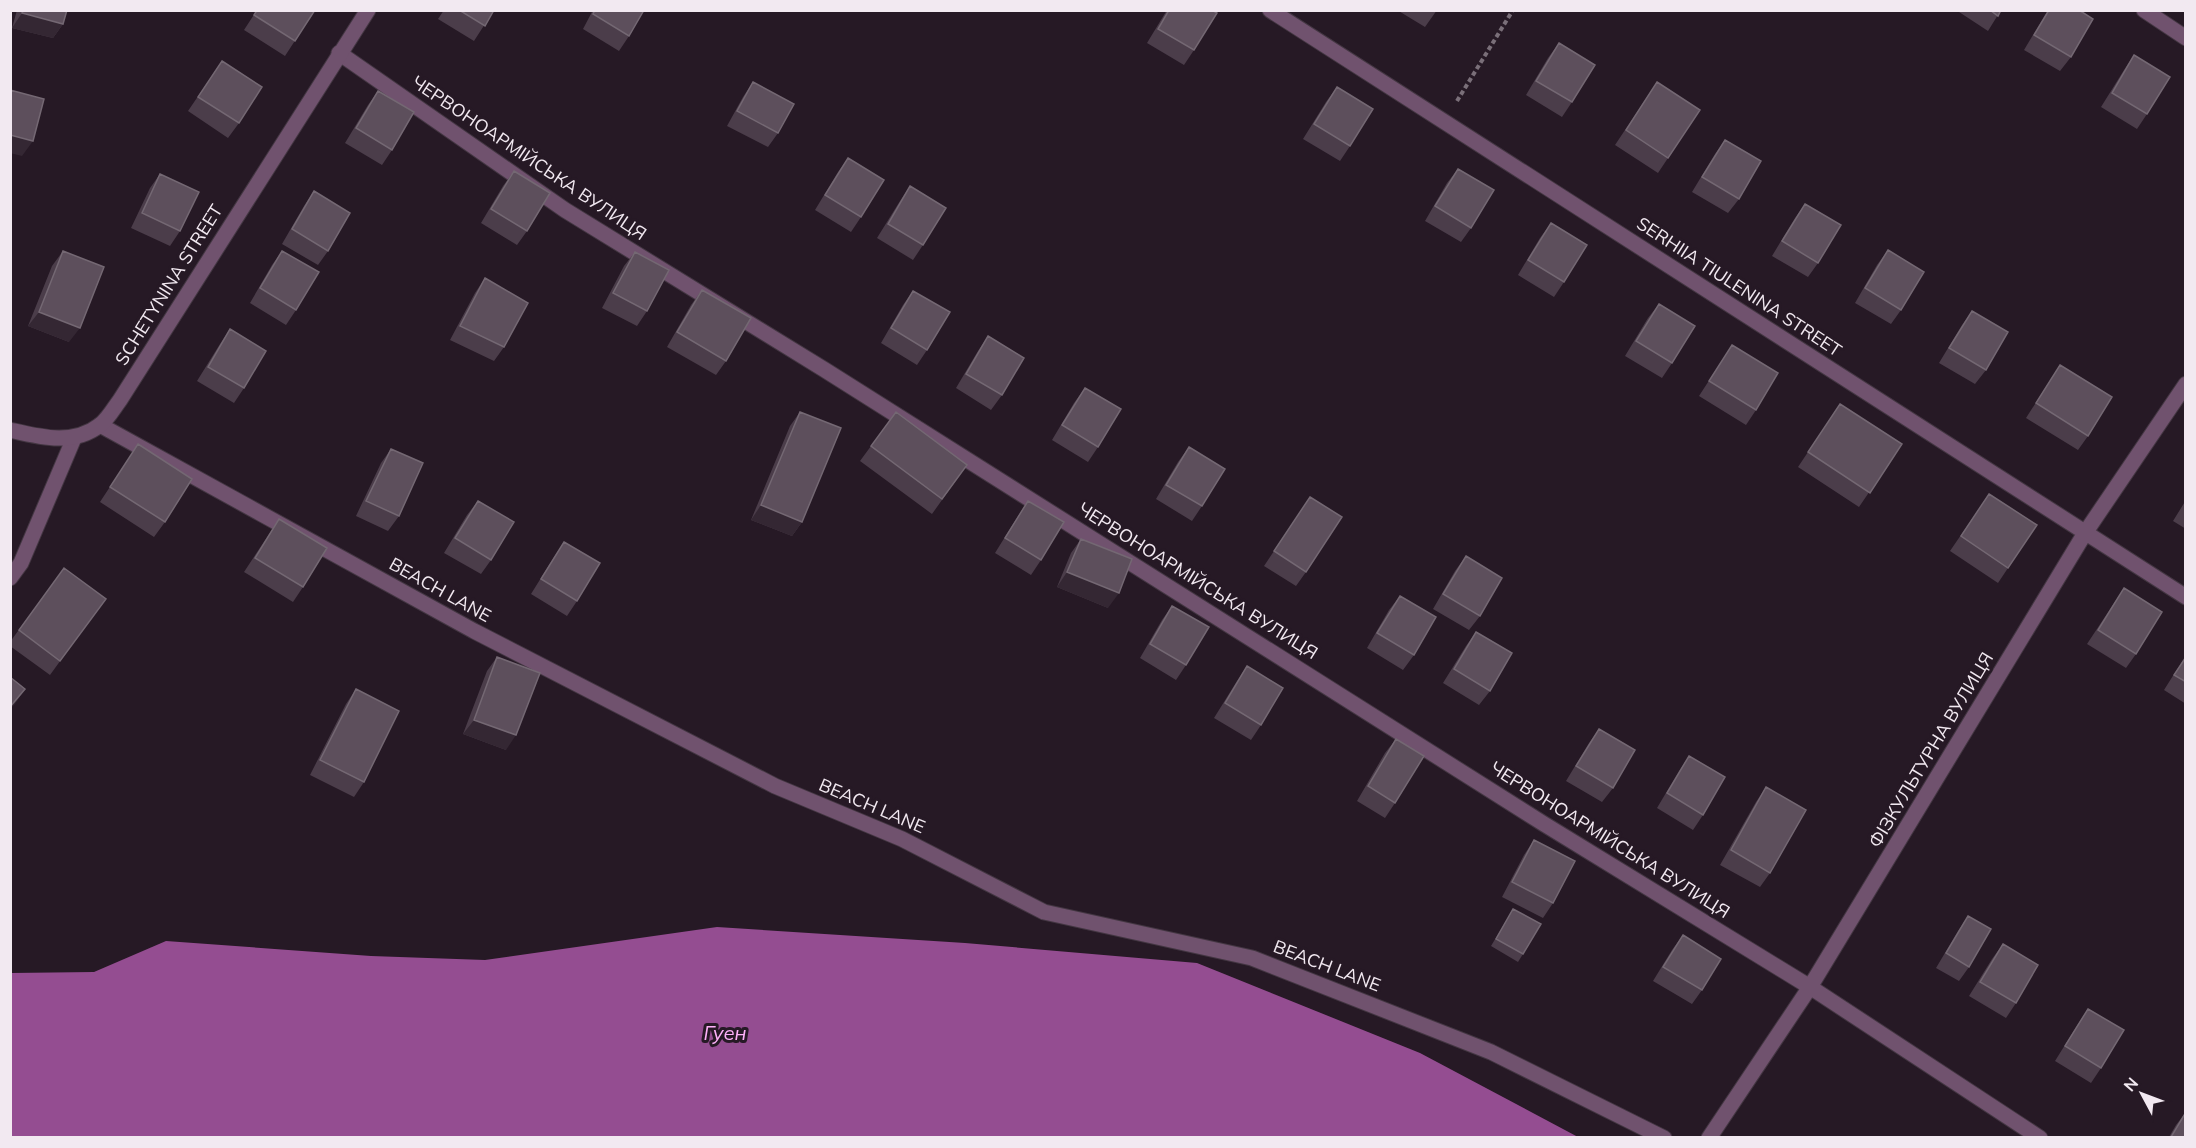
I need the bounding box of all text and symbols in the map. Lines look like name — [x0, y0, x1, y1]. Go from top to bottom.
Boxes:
street label: ЧЕРВОНОАРМІЙСЬКА ВУЛИЦЯ — [407, 70, 651, 245]
street label: SCHETYNINA STREET — [110, 200, 228, 369]
street label: SERHIIA TIULENINA STREET — [1632, 212, 1846, 362]
street label: ЧЕРВОНОАРМІЙСЬКА ВУЛИЦЯ — [1074, 497, 1322, 664]
street label: BEACH LANE — [385, 552, 495, 627]
street label: ФІЗКУЛЬТУРНА ВУЛИЦЯ — [1863, 648, 1998, 852]
street label: ЧЕРВОНОАРМІЙСЬКА ВУЛИЦЯ — [1486, 756, 1734, 923]
street label: BEACH LANE — [816, 773, 929, 838]
street label: BEACH LANE — [1270, 935, 1384, 997]
water label: Гуен — [703, 1020, 747, 1045]
north arrow — [2112, 1064, 2172, 1124]
text: N — [2119, 1073, 2142, 1095]

